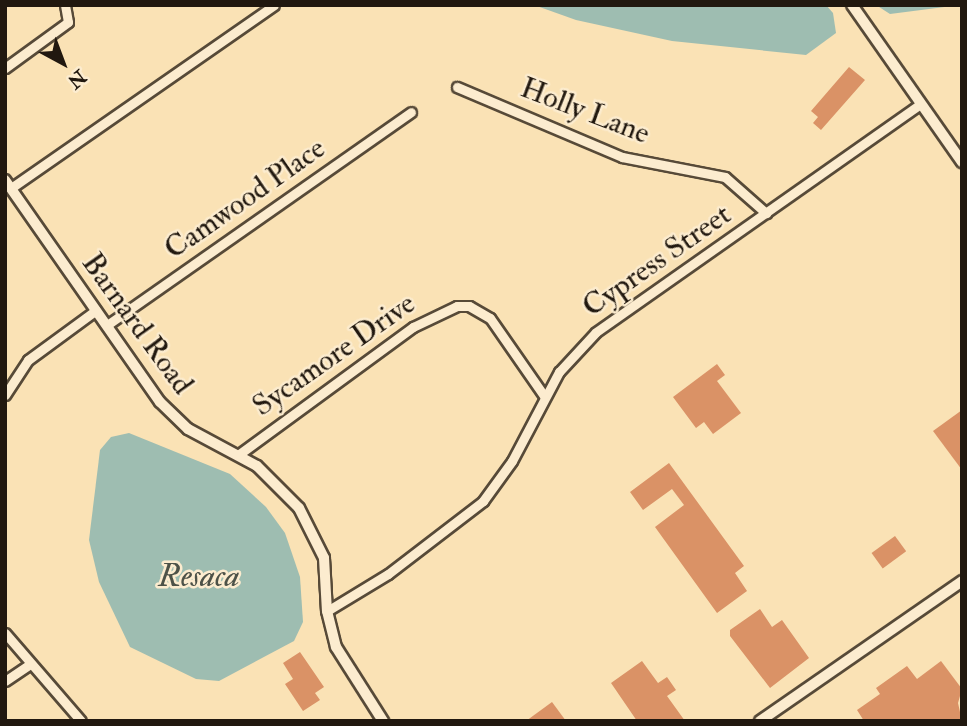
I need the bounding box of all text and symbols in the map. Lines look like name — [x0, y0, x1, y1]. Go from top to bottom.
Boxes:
north arrow — [28, 28, 98, 98]
text: N — [62, 64, 91, 93]
street label: Holly Lane — [515, 70, 655, 152]
street label: Camwood Place — [158, 130, 332, 268]
street label: Cypress Street — [576, 197, 738, 325]
street label: Barnard Road — [74, 246, 200, 402]
street label: Sycamore Drive — [246, 286, 422, 424]
water label: Resaca — [158, 557, 240, 595]

